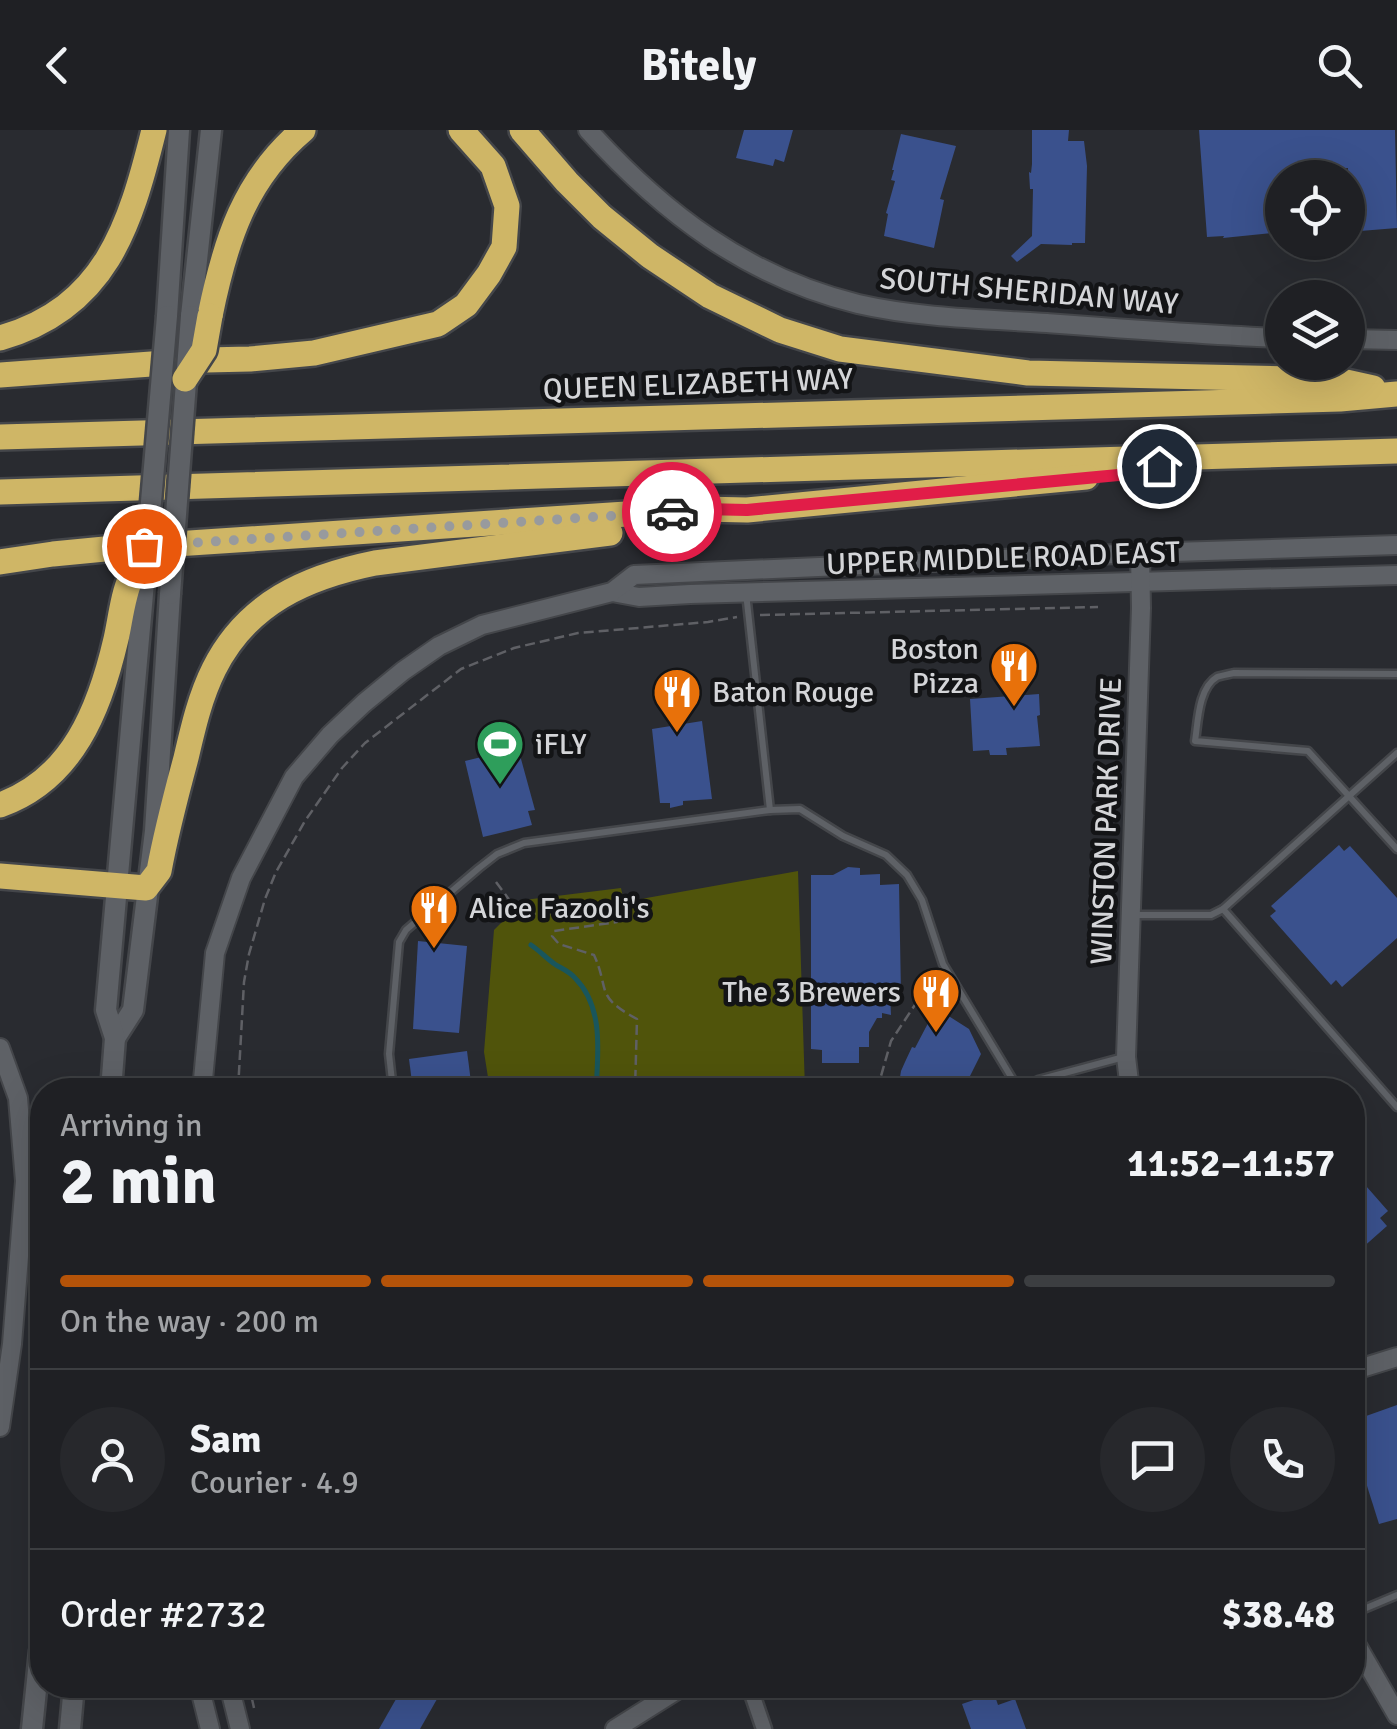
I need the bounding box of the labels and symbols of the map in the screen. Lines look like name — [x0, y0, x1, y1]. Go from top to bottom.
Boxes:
street label: SOUTH SHERIDAN WAY — [878, 260, 1180, 323]
street label: QUEEN ELIZABETH WAY — [542, 361, 854, 408]
pin — [1117, 424, 1202, 509]
courier — [622, 462, 722, 562]
pin — [102, 504, 187, 589]
street label: UPPER MIDDLE ROAD EAST — [826, 534, 1181, 583]
place label: Boston Pizza — [890, 631, 979, 702]
restaurant icon: Boston Pizza — [988, 640, 1040, 708]
restaurant icon: Baton Rouge — [651, 666, 703, 734]
place label: Baton Rouge — [712, 674, 874, 711]
street label: WINSTON PARK DRIVE — [1083, 677, 1130, 965]
sports icon: iFLY — [474, 718, 526, 786]
place label: iFLY — [535, 726, 587, 763]
restaurant icon: Alice Fazooli's — [408, 882, 460, 950]
place label: Alice Fazooli's — [469, 890, 650, 927]
restaurant icon: The 3 Brewers — [910, 966, 962, 1034]
place label: The 3 Brewers — [722, 974, 901, 1011]

